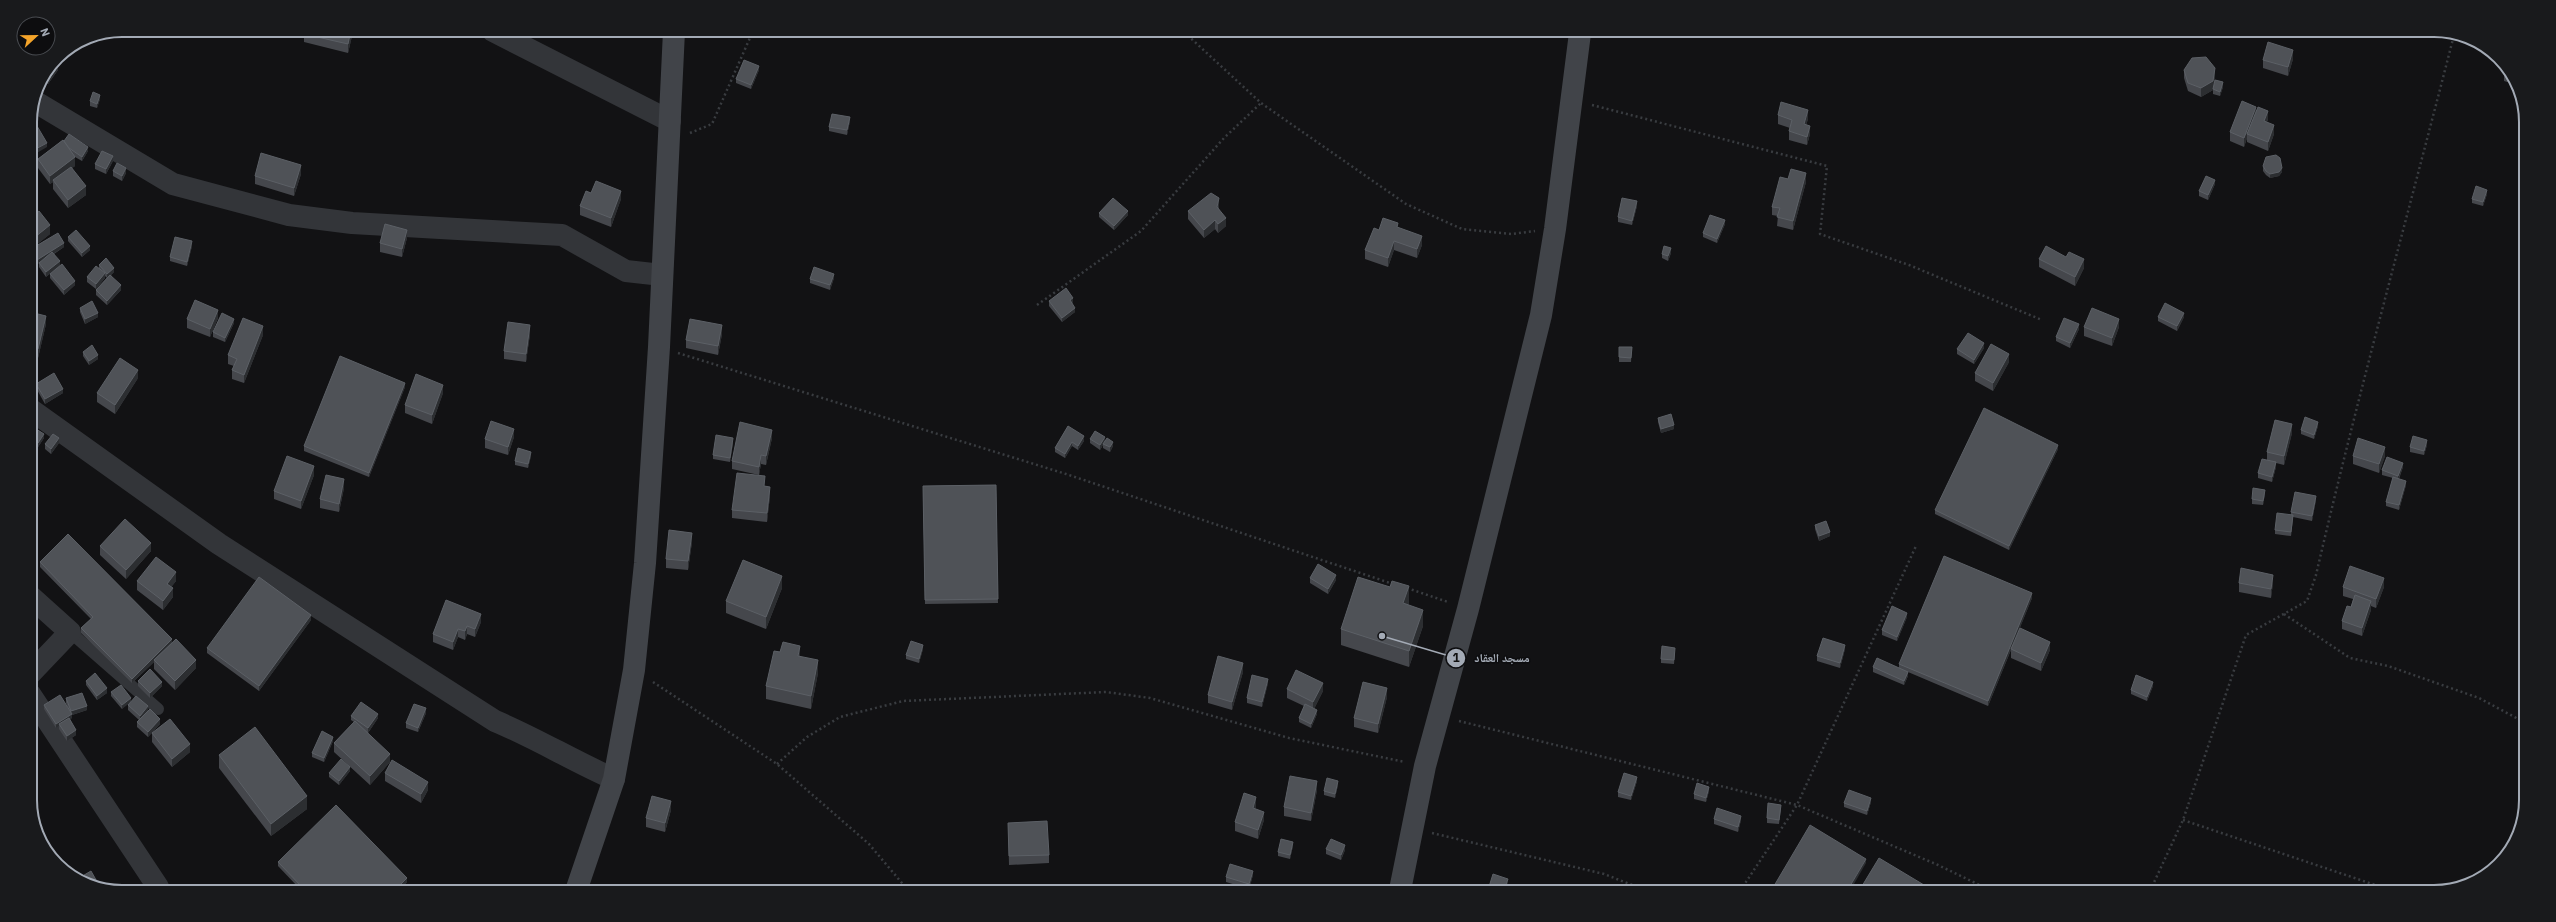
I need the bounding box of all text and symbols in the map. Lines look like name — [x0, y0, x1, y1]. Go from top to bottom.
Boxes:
north arrow — [16, 16, 56, 56]
text: N — [37, 26, 53, 39]
callout: مسجد العقاد — [1446, 646, 1538, 670]
text: 1 — [1452, 650, 1460, 665]
text: مسجد العقاد — [1474, 650, 1530, 665]

